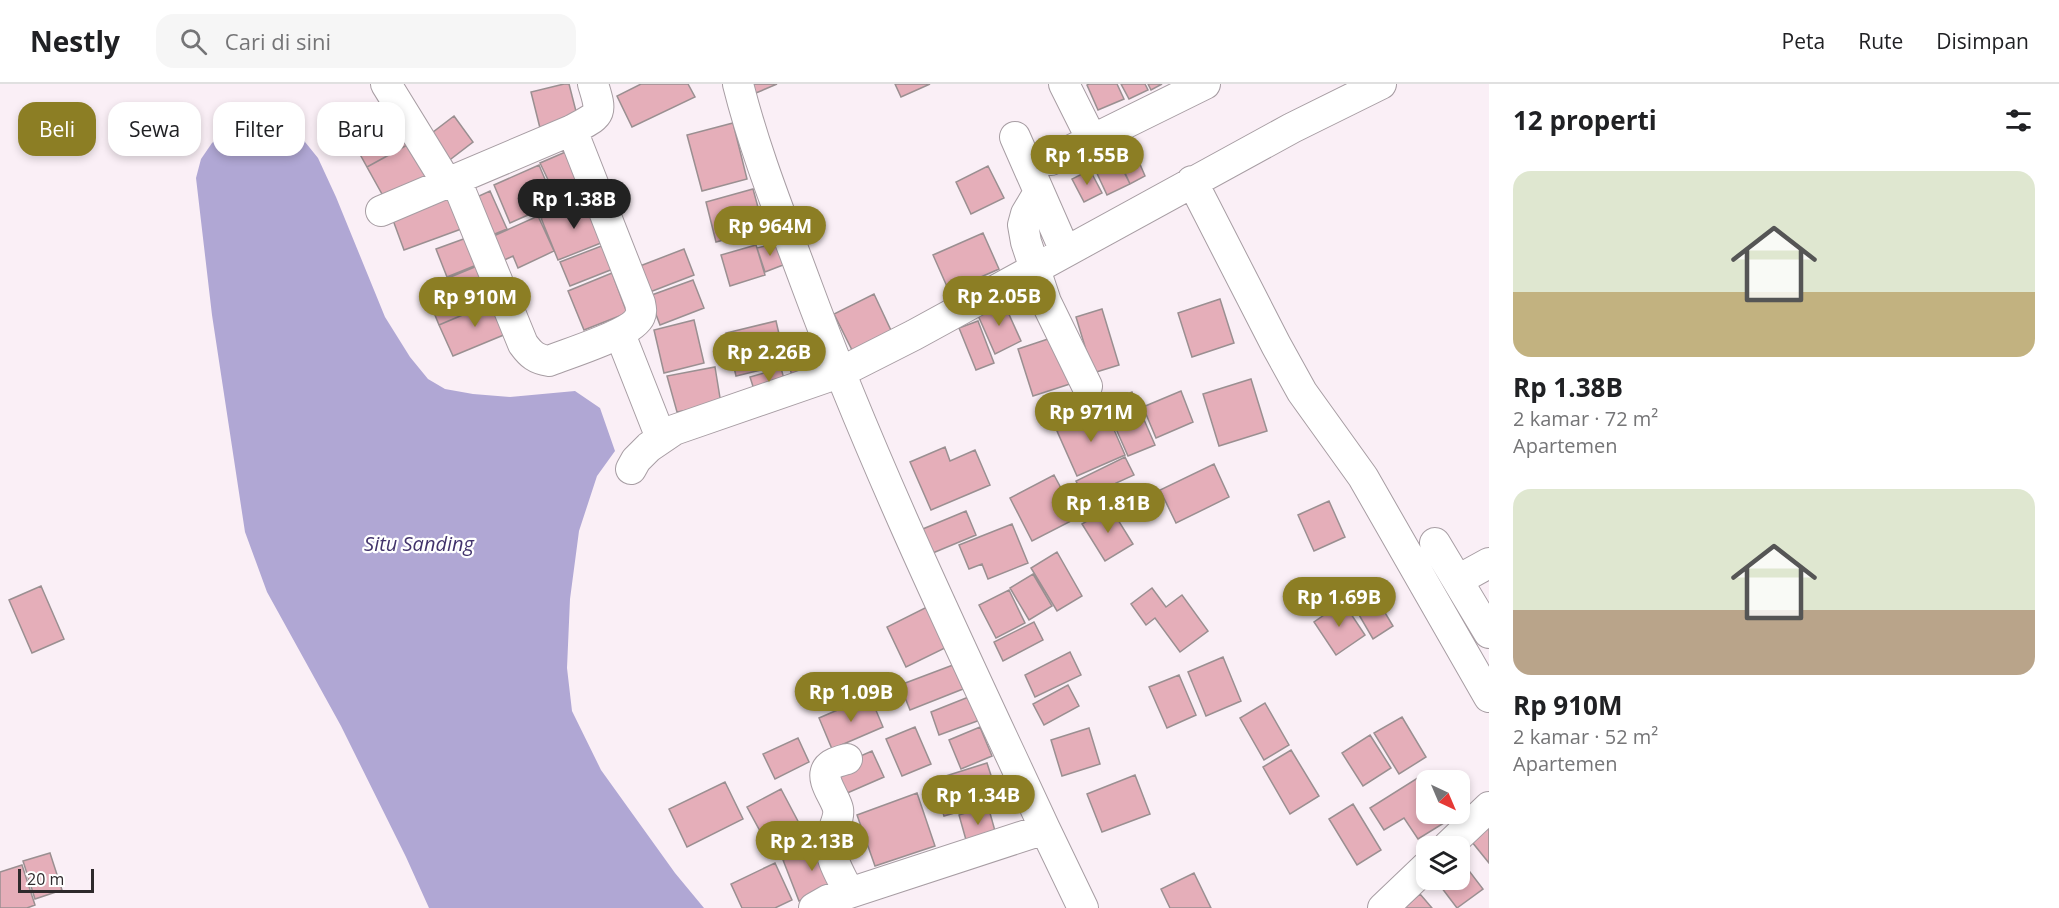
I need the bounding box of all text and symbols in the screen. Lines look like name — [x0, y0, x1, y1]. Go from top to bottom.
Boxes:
search box — [156, 14, 576, 68]
text: Nestly — [30, 22, 120, 60]
icon: search — [177, 25, 210, 58]
text: Cari di sini — [225, 26, 331, 56]
text: Peta — [1782, 27, 1825, 55]
text: Rute — [1858, 27, 1903, 55]
text: Disimpan — [1936, 27, 2029, 55]
chip: Beli — [18, 102, 96, 156]
chip: Sewa — [108, 102, 201, 156]
chip: Filter — [213, 102, 305, 156]
chip: Baru — [317, 102, 405, 156]
text: 12 properti — [1513, 102, 1657, 138]
icon: filters — [2002, 104, 2035, 137]
pin: Rp 1.55B — [1025, 135, 1149, 186]
text: Rp 1.55B — [1045, 141, 1129, 168]
pin: Rp 1.38B — [512, 179, 636, 230]
text: Rp 1.38B — [532, 185, 616, 212]
pin: Rp 964M — [715, 206, 825, 257]
icon: home — [1720, 210, 1828, 318]
text: Rp 964M — [728, 212, 812, 239]
pin: Rp 2.05B — [937, 276, 1061, 327]
pin: Rp 910M — [420, 277, 530, 328]
text: Rp 2.05B — [957, 282, 1041, 309]
text: Rp 910M — [433, 283, 517, 310]
pin: Rp 2.26B — [707, 332, 831, 383]
text: Rp 2.26B — [727, 338, 811, 365]
text: Rp 1.38B — [1513, 369, 1623, 405]
pin: Rp 971M — [1036, 392, 1146, 443]
text: Rp 971M — [1049, 398, 1133, 425]
text: 2 kamar · 72 m² — [1513, 405, 1658, 432]
text: Apartemen — [1513, 432, 1618, 459]
pin: Rp 1.81B — [1046, 483, 1170, 534]
text: Rp 1.81B — [1066, 489, 1150, 516]
icon: home — [1720, 528, 1828, 636]
water label: Situ Sanding — [364, 530, 475, 557]
pin: Rp 1.69B — [1277, 577, 1401, 628]
text: Rp 1.69B — [1297, 583, 1381, 610]
pin: Rp 1.09B — [789, 672, 913, 723]
text: Rp 1.09B — [809, 678, 893, 705]
text: Rp 910M — [1513, 687, 1622, 723]
text: 2 kamar · 52 m² — [1513, 723, 1658, 750]
text: Apartemen — [1513, 750, 1618, 777]
north arrow — [1416, 770, 1470, 824]
map controls — [1416, 770, 1470, 890]
pin: Rp 1.34B — [916, 775, 1040, 826]
text: Rp 1.34B — [936, 781, 1020, 808]
pin: Rp 2.13B — [750, 821, 874, 872]
text: Rp 2.13B — [770, 827, 854, 854]
button: layers — [1416, 836, 1470, 890]
scale bar — [18, 866, 94, 894]
text: 20 m — [27, 868, 64, 890]

